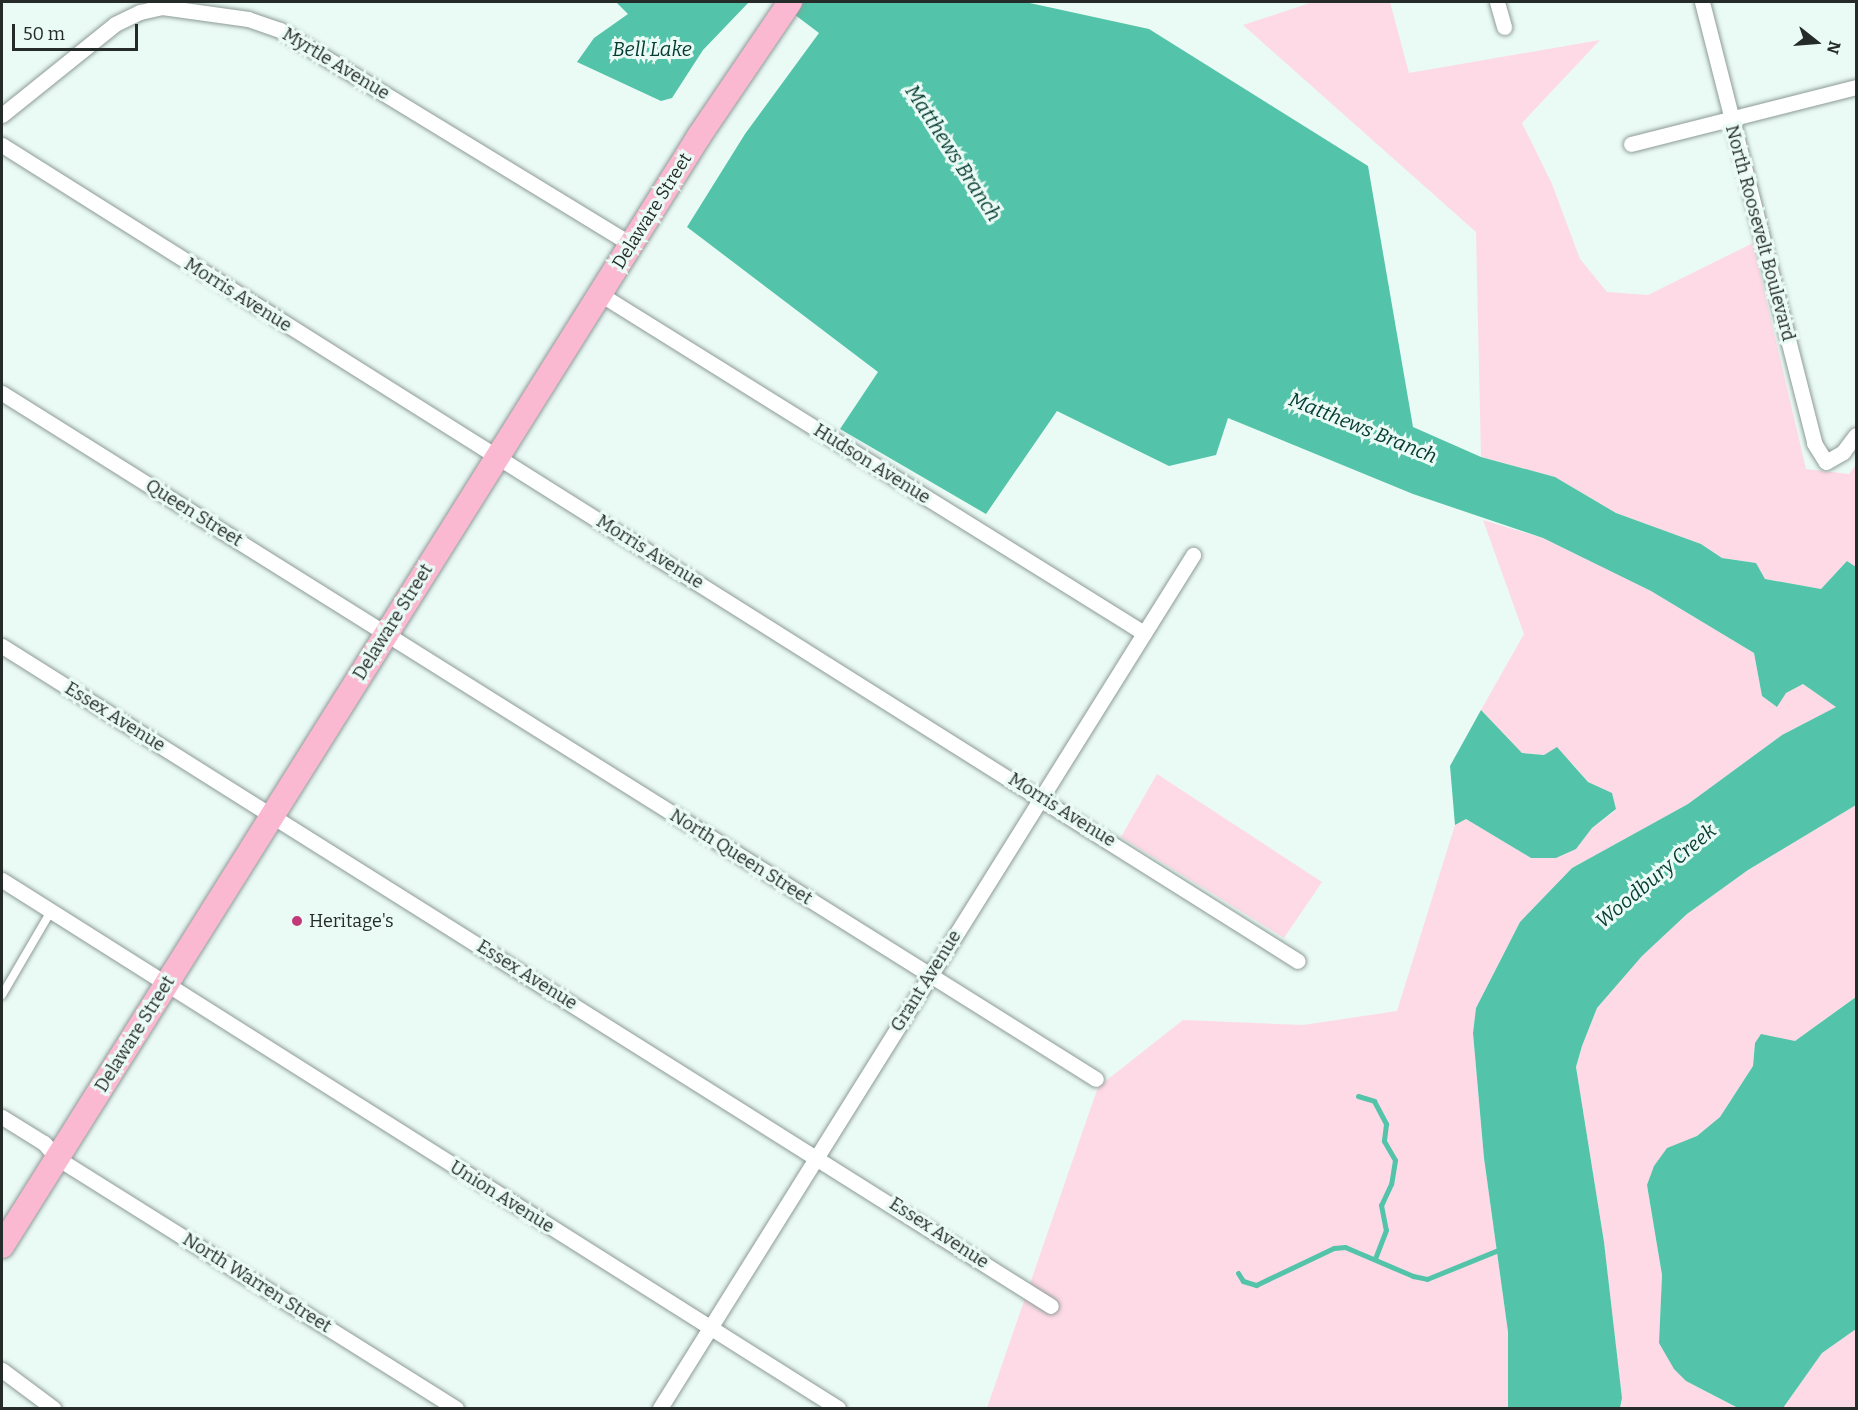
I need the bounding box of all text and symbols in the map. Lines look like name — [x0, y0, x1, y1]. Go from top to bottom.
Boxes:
scale bar — [15, 12, 141, 50]
north arrow — [1786, 12, 1846, 72]
text: 50 m — [23, 23, 65, 45]
street label: Myrtle Avenue — [279, 24, 393, 104]
water label: Bell Lake — [612, 37, 692, 61]
text: N — [1823, 39, 1845, 56]
water label: Matthews Branch — [900, 80, 1006, 226]
street label: North Roosevelt Boulevard — [1721, 123, 1799, 343]
street label: Delaware Street — [608, 149, 696, 273]
street label: Morris Avenue — [180, 253, 296, 337]
water label: Matthews Branch — [1285, 387, 1441, 469]
street label: Hudson Avenue — [810, 419, 934, 509]
street label: Queen Street — [142, 475, 246, 551]
street label: Morris Avenue — [592, 510, 708, 594]
street label: Delaware Street — [349, 560, 437, 684]
street label: Essex Avenue — [61, 678, 169, 756]
street label: Morris Avenue — [1004, 768, 1120, 852]
street label: North Queen Street — [666, 805, 816, 909]
water label: Woodbury Creek — [1591, 819, 1721, 933]
place label: Heritage's — [309, 910, 394, 932]
marker: Heritage's — [290, 914, 304, 928]
street label: Grant Avenue — [886, 926, 966, 1036]
street label: Essex Avenue — [473, 936, 581, 1014]
street label: Delaware Street — [91, 972, 179, 1096]
street label: Union Avenue — [446, 1156, 558, 1238]
street label: Essex Avenue — [885, 1193, 993, 1273]
street label: North Warren Street — [179, 1229, 335, 1337]

